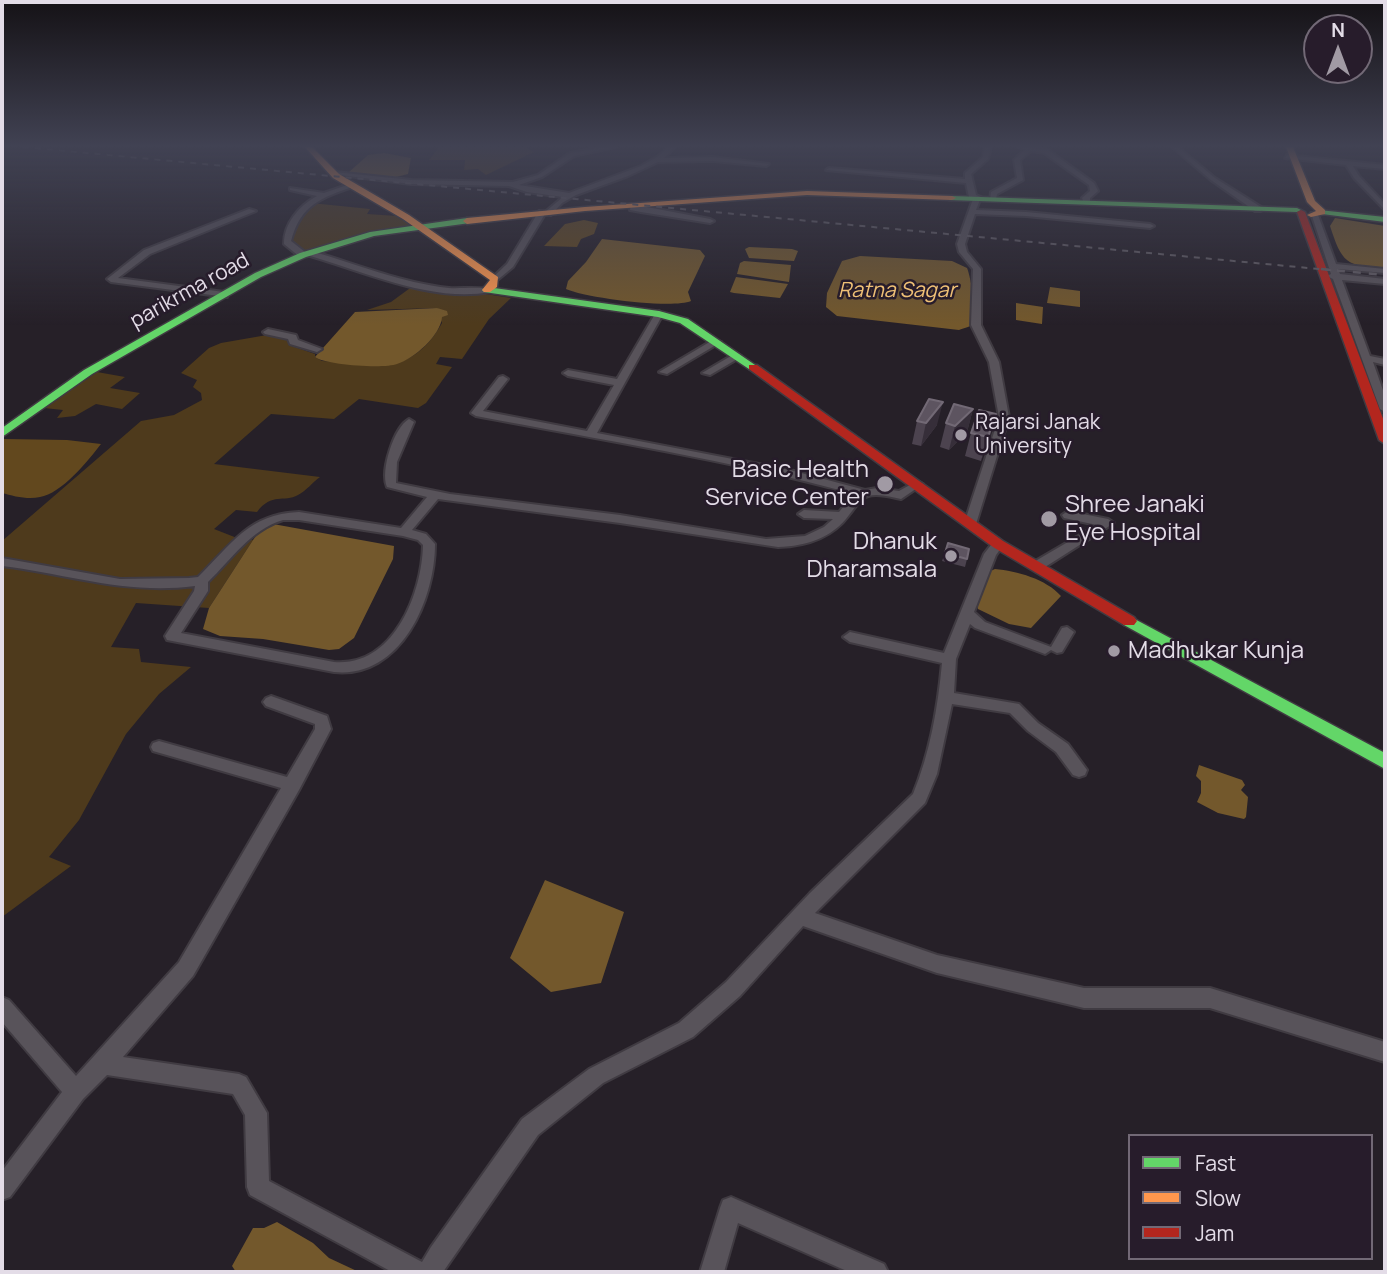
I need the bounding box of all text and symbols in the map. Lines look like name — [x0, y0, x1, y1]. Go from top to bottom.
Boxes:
north arrow — [1303, 14, 1373, 84]
text: N — [1331, 17, 1345, 43]
street label: parikrma road — [126, 248, 254, 334]
water label: Ratna Sagar — [838, 278, 956, 304]
place label: Rajarsi Janak University — [975, 410, 1100, 460]
marker: Rajarsi Janak University — [953, 427, 969, 443]
place label: Basic Health Service Center — [705, 456, 869, 512]
marker: Basic Health Service Center — [875, 474, 895, 494]
place label: Shree Janaki Eye Hospital — [1065, 491, 1205, 547]
marker: Shree Janaki Eye Hospital — [1039, 509, 1059, 529]
place label: Dhanuk Dharamsala — [807, 528, 937, 584]
marker: Dhanuk Dharamsala — [943, 548, 959, 564]
place label: Madhukar Kunja — [1128, 637, 1304, 665]
marker: Madhukar Kunja — [1106, 643, 1122, 659]
legend — [1128, 1134, 1373, 1260]
text: Fast — [1195, 1149, 1236, 1177]
text: Slow — [1195, 1184, 1241, 1212]
text: Jam — [1195, 1219, 1234, 1247]

